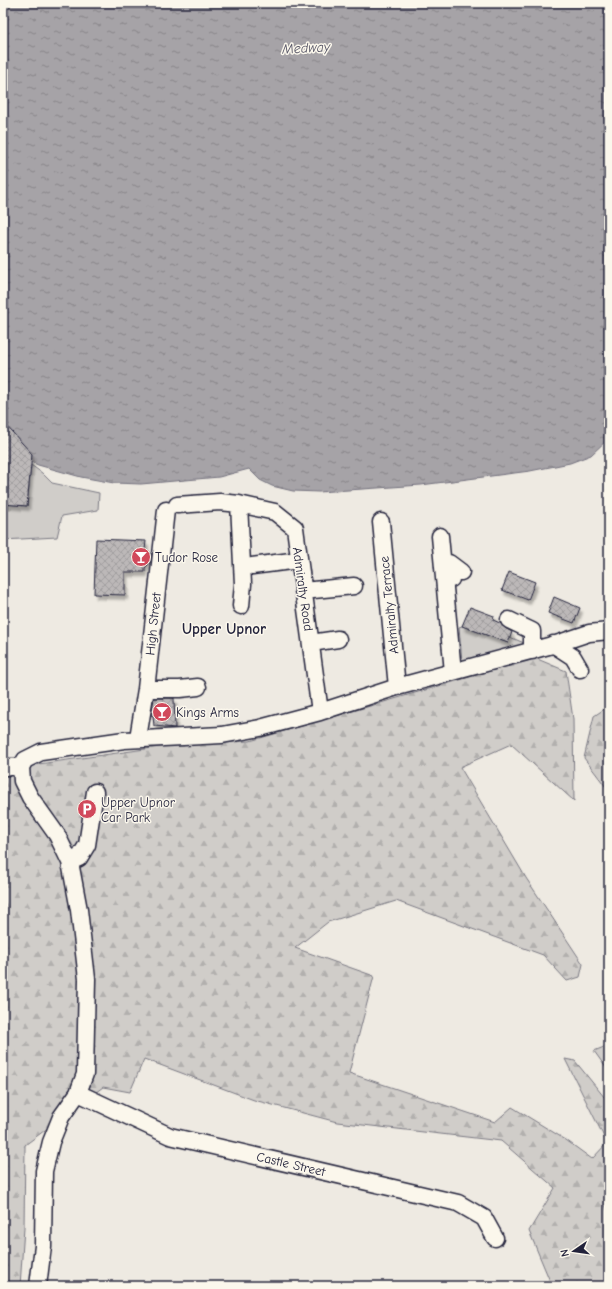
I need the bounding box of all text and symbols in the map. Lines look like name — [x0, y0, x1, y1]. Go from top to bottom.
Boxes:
water label: Medway — [281, 38, 331, 58]
bar icon: Tudor Rose — [130, 546, 152, 568]
street label: Admiralty Road — [290, 546, 316, 632]
place label: Tudor Rose — [155, 550, 218, 565]
street label: Admiralty Terrace — [376, 555, 402, 655]
street label: High Street — [142, 591, 164, 656]
district label: Upper Upnor — [182, 620, 266, 638]
bar icon: Kings Arms — [151, 701, 173, 723]
place label: Kings Arms — [176, 705, 239, 720]
place label: Upper Upnor Car Park — [101, 795, 176, 825]
parking icon: Upper Upnor Car Park — [76, 798, 98, 820]
street label: Castle Street — [255, 1149, 328, 1179]
north arrow — [554, 1231, 594, 1271]
text: N — [558, 1248, 572, 1258]

